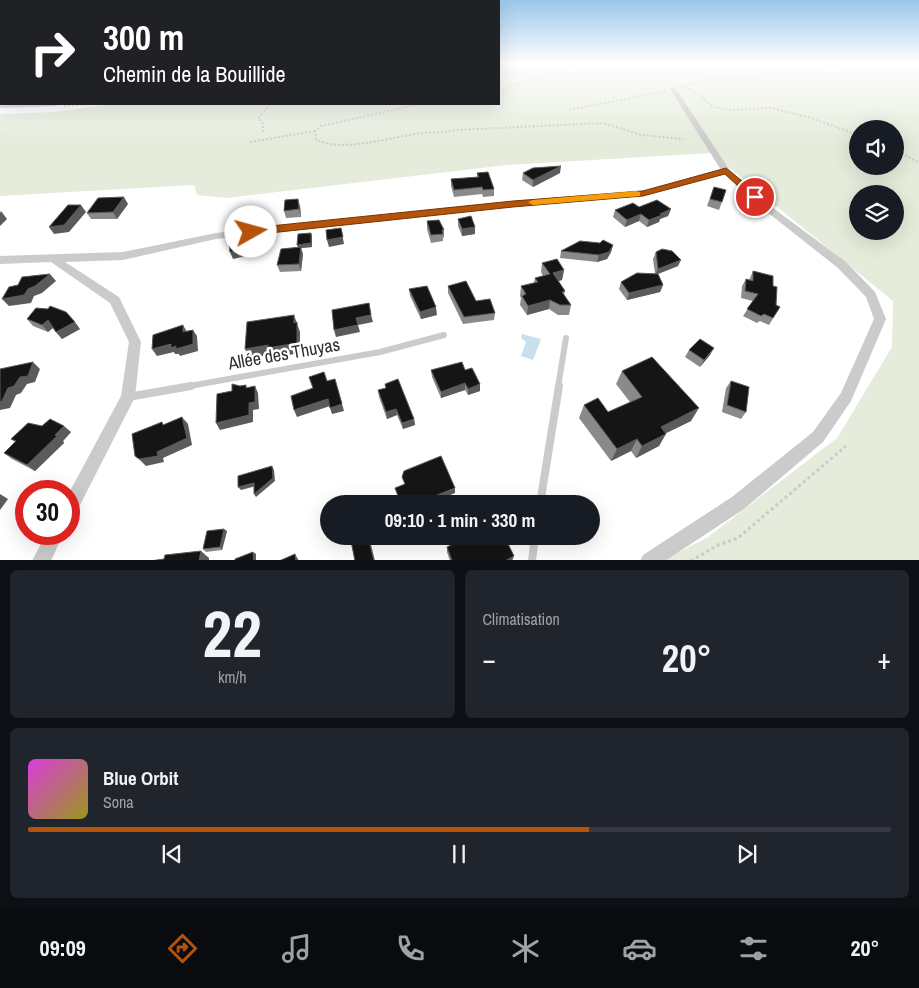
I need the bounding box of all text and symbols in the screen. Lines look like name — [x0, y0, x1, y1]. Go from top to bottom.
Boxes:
text: 300 m — [103, 14, 184, 61]
icon: right — [20, 20, 85, 85]
text: Chemin de la Bouillide — [103, 59, 286, 89]
map controls — [849, 120, 904, 240]
button: sound — [849, 120, 904, 175]
pin — [734, 176, 776, 218]
icon: arrive — [741, 183, 769, 211]
button: layers — [849, 185, 904, 240]
position arrow — [224, 205, 276, 257]
street label: Allée des Thuyas — [225, 331, 342, 376]
speed limit sign: 30 — [15, 480, 80, 545]
text: 09:10 · 1 min · 330 m — [385, 507, 535, 533]
text: 22 — [203, 590, 262, 677]
text: Climatisation — [483, 608, 560, 630]
text: 20° — [662, 633, 712, 684]
text: − — [483, 640, 496, 678]
text: + — [878, 640, 891, 678]
text: km/h — [218, 666, 246, 688]
text: Blue Orbit — [103, 765, 178, 791]
text: Sona — [103, 791, 134, 813]
icon: previous — [158, 840, 186, 868]
icon: pause — [445, 840, 473, 868]
icon: next — [733, 840, 761, 868]
icon: directions — [165, 931, 200, 966]
icon: music — [279, 931, 314, 966]
icon: phone — [393, 931, 428, 966]
icon: climate — [508, 931, 543, 966]
icon: car — [622, 931, 657, 966]
icon: filters — [736, 931, 771, 966]
text: 09:09 — [40, 933, 86, 963]
text: 20° — [850, 933, 879, 963]

